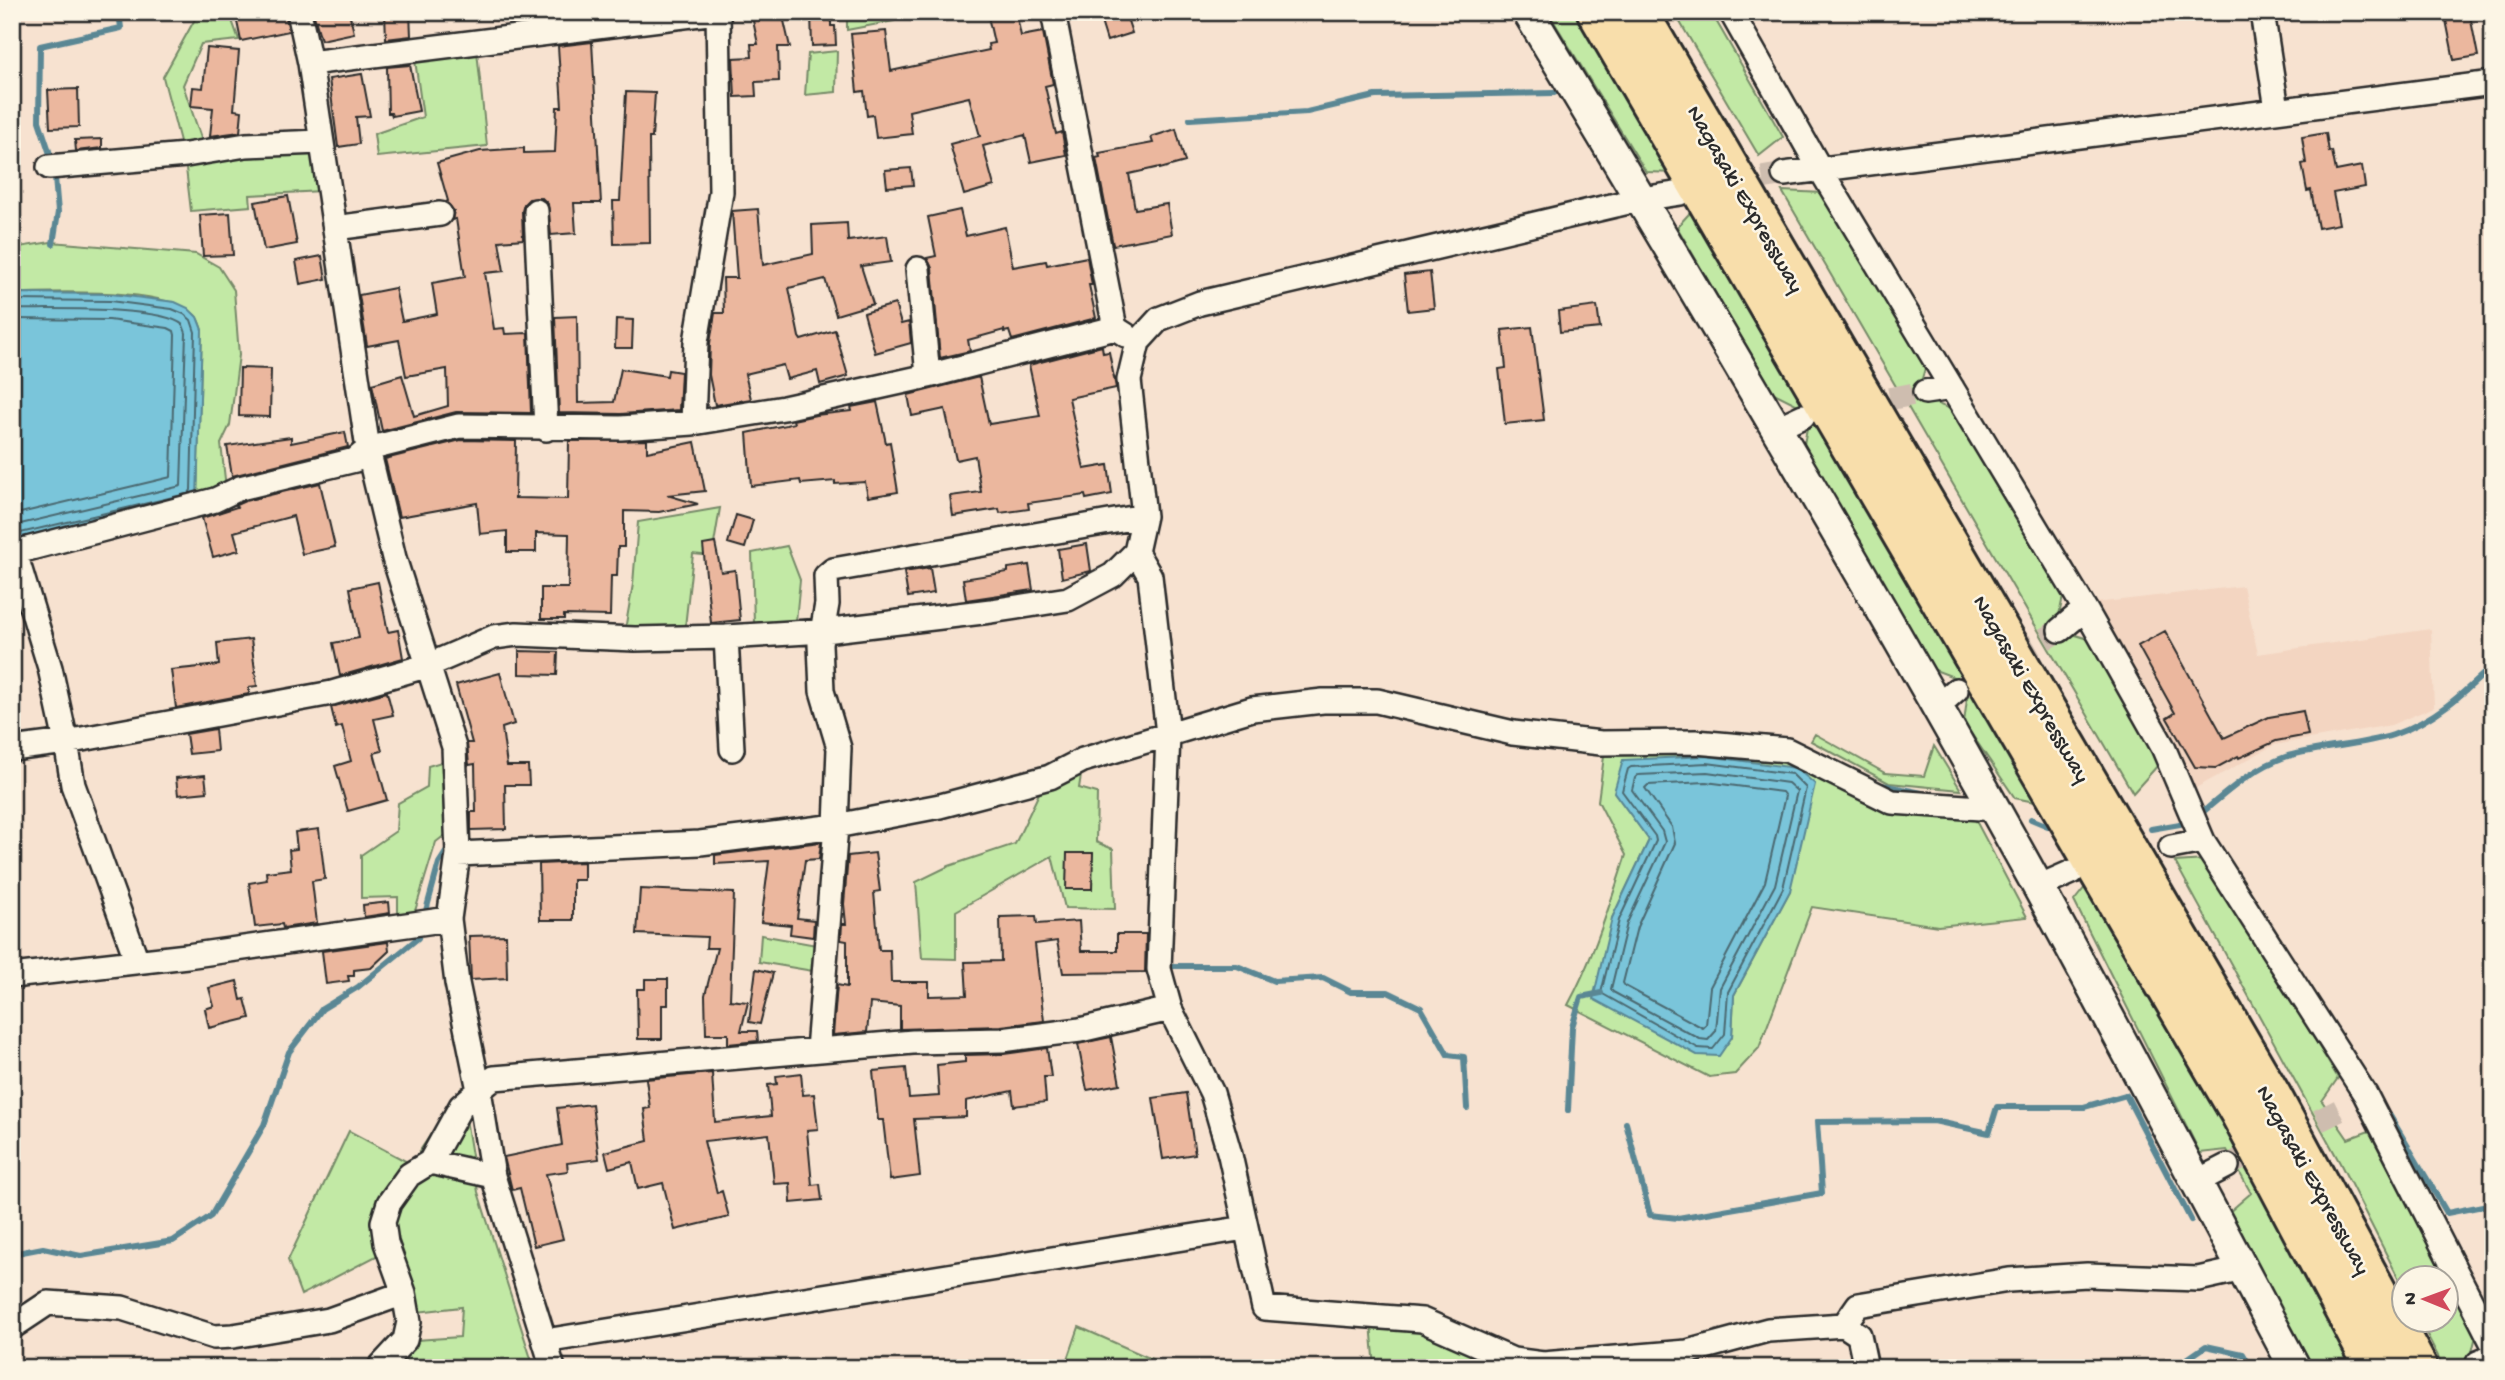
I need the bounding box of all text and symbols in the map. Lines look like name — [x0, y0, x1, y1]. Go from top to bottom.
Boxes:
street label: Nagasaki Expressway — [1679, 101, 1809, 298]
street label: Nagasaki Expressway — [1965, 591, 2095, 788]
street label: Nagasaki Expressway — [2249, 1081, 2375, 1280]
north arrow — [2390, 1264, 2460, 1334]
text: N — [2400, 1292, 2423, 1305]

